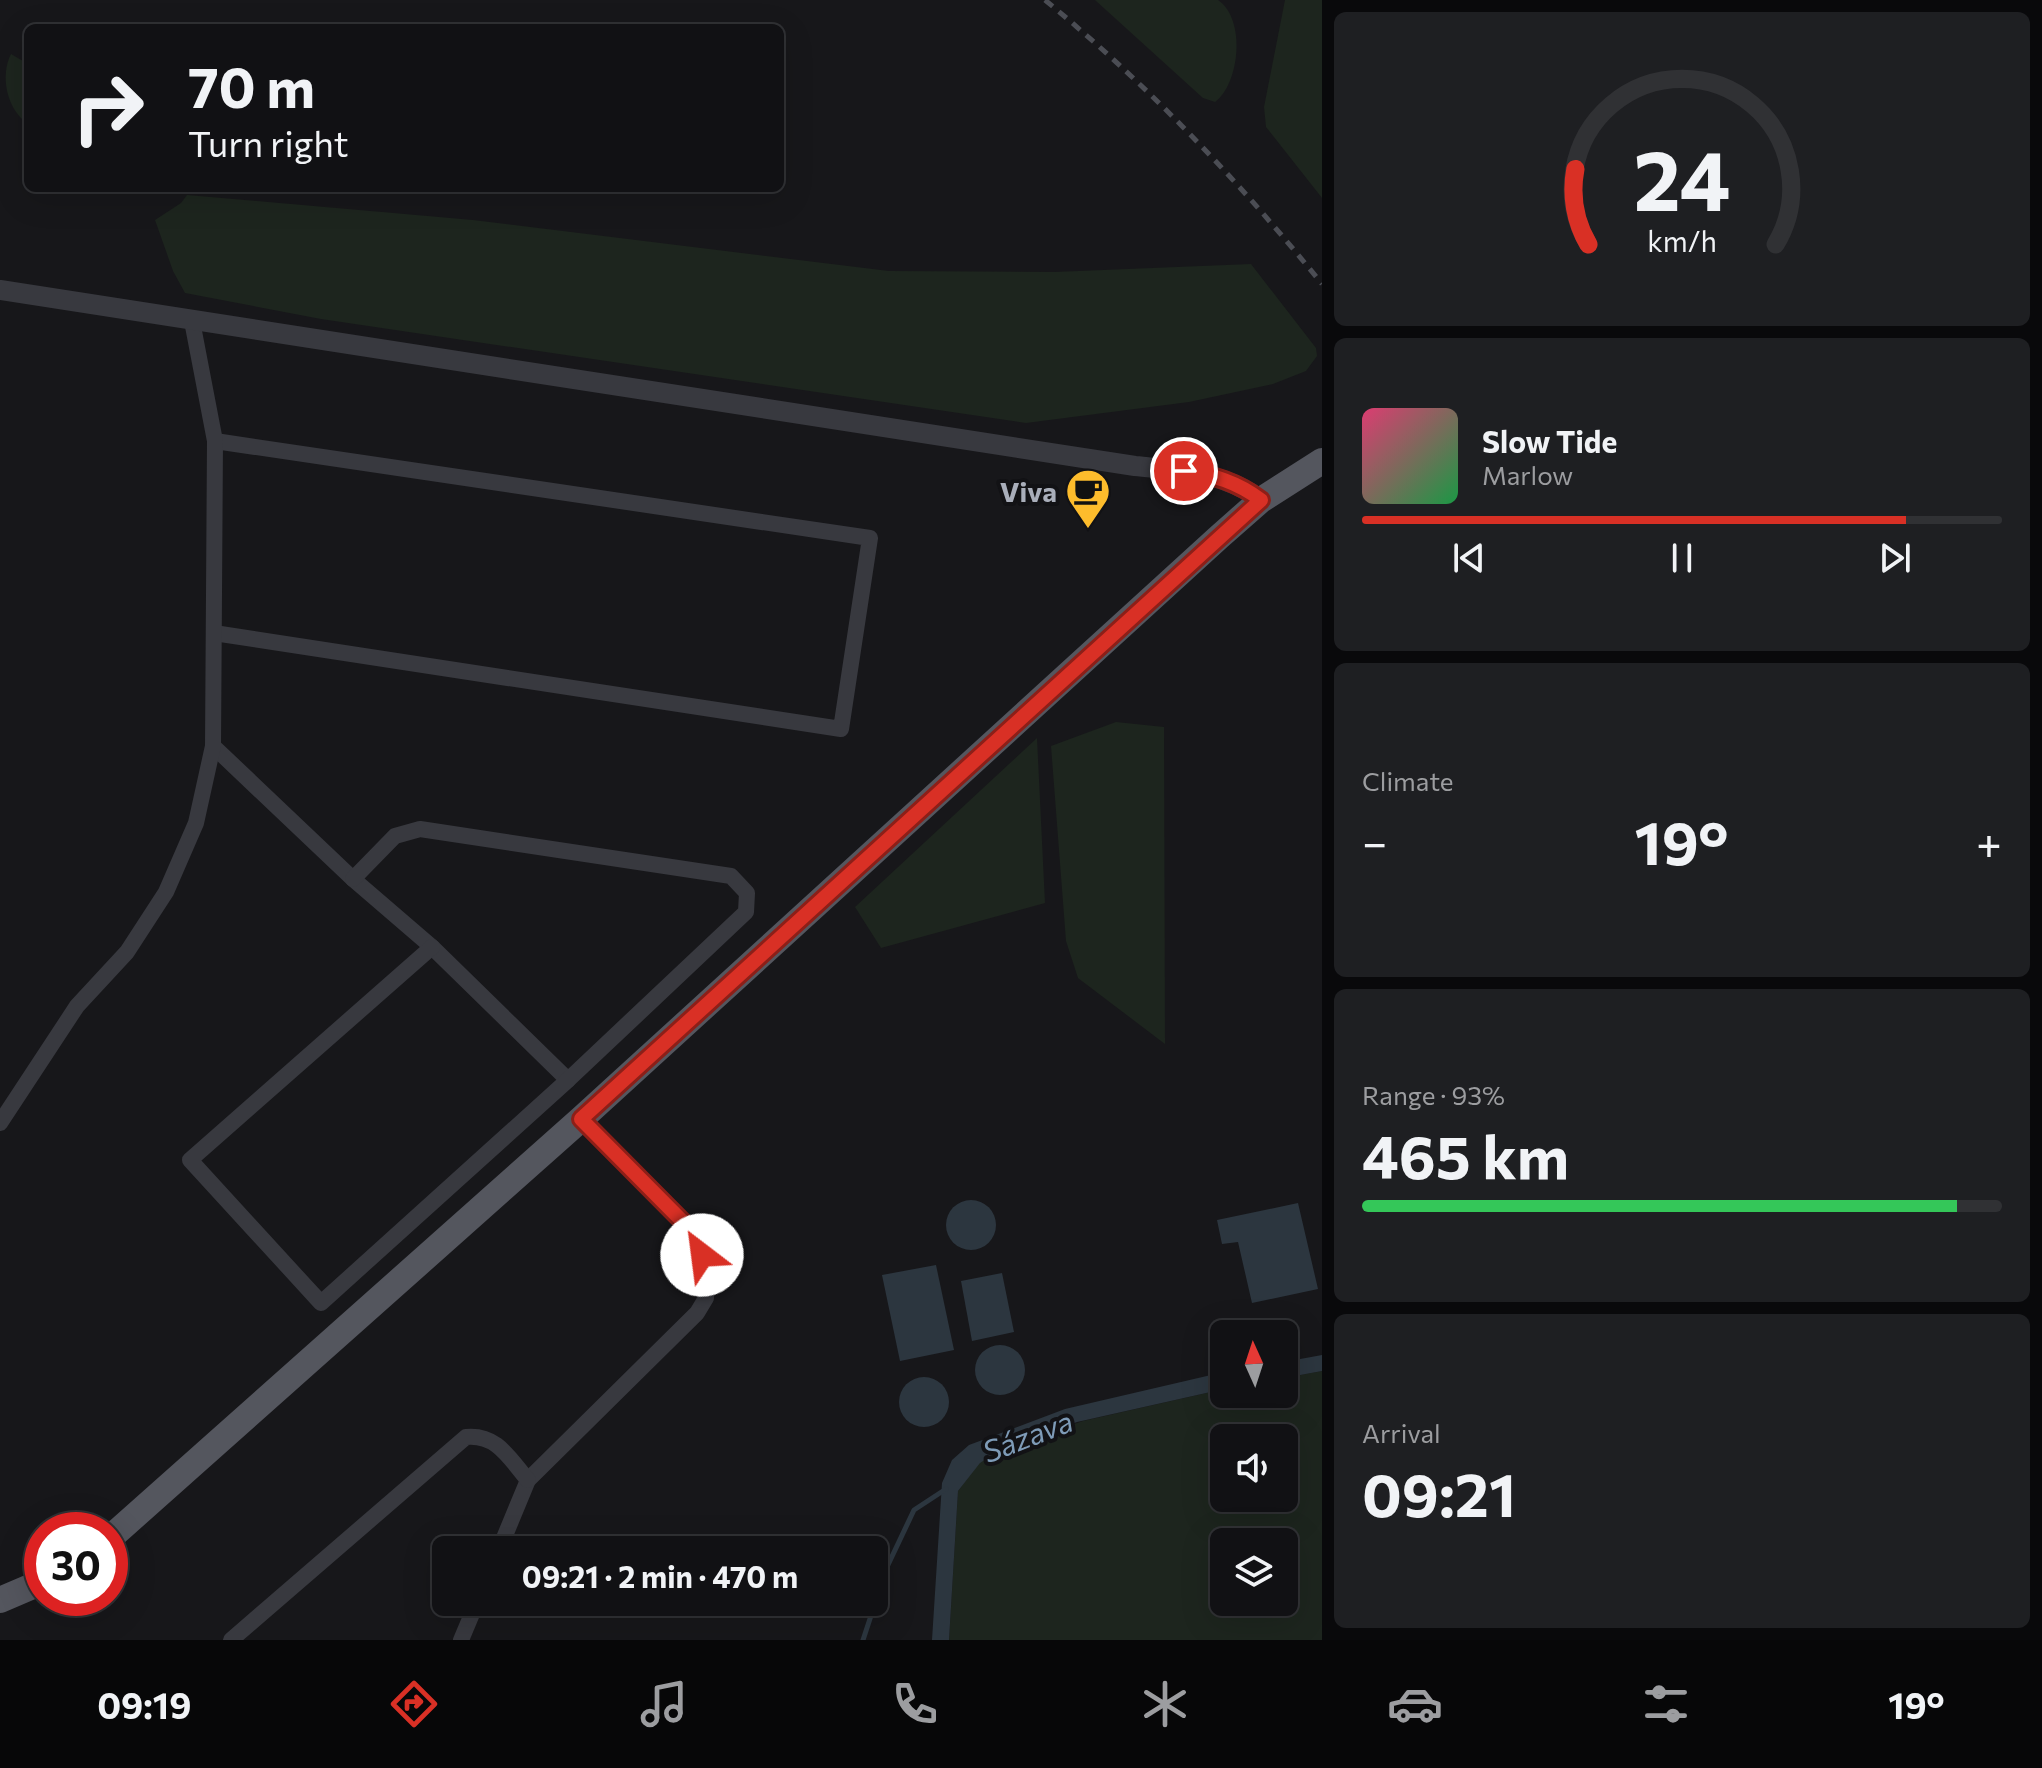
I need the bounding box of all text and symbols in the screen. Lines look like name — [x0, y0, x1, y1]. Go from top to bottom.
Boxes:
text: 70 m — [188, 51, 315, 120]
icon: right — [56, 56, 160, 160]
text: Turn right — [188, 120, 349, 164]
text: 24 — [1633, 125, 1731, 227]
text: km/h — [1647, 223, 1717, 258]
text: Slow Tide — [1482, 422, 1617, 459]
pin — [1150, 437, 1218, 505]
icon: arrive — [1162, 449, 1206, 493]
text: Marlow — [1482, 459, 1573, 490]
cafe icon: Viva — [1064, 467, 1112, 530]
place label: Viva — [1000, 474, 1057, 508]
icon: previous — [1447, 536, 1491, 580]
icon: pause — [1660, 536, 1704, 580]
icon: next — [1873, 536, 1917, 580]
text: Climate — [1362, 765, 1454, 796]
text: 19° — [1634, 804, 1729, 877]
text: − — [1362, 814, 1387, 868]
text: + — [1976, 814, 2002, 868]
text: Range · 93% — [1362, 1079, 1505, 1110]
text: 465 km — [1362, 1118, 1569, 1191]
position arrow — [660, 1213, 744, 1297]
north arrow — [1210, 1320, 1298, 1408]
map controls — [1210, 1320, 1298, 1616]
water label: Sázava — [977, 1401, 1077, 1469]
text: Arrival — [1362, 1417, 1441, 1448]
button: sound — [1210, 1424, 1298, 1512]
text: 09:21 — [1362, 1456, 1516, 1529]
speed limit sign: 30 — [24, 1512, 128, 1616]
button: layers — [1210, 1528, 1298, 1616]
text: 09:21 · 2 min · 470 m — [522, 1557, 798, 1594]
icon: directions — [386, 1676, 442, 1732]
icon: music — [636, 1676, 692, 1732]
icon: phone — [887, 1676, 943, 1732]
icon: climate — [1137, 1676, 1193, 1732]
icon: car — [1387, 1676, 1443, 1732]
icon: filters — [1638, 1676, 1694, 1732]
text: 09:19 — [97, 1682, 191, 1726]
text: 19° — [1888, 1682, 1945, 1726]

